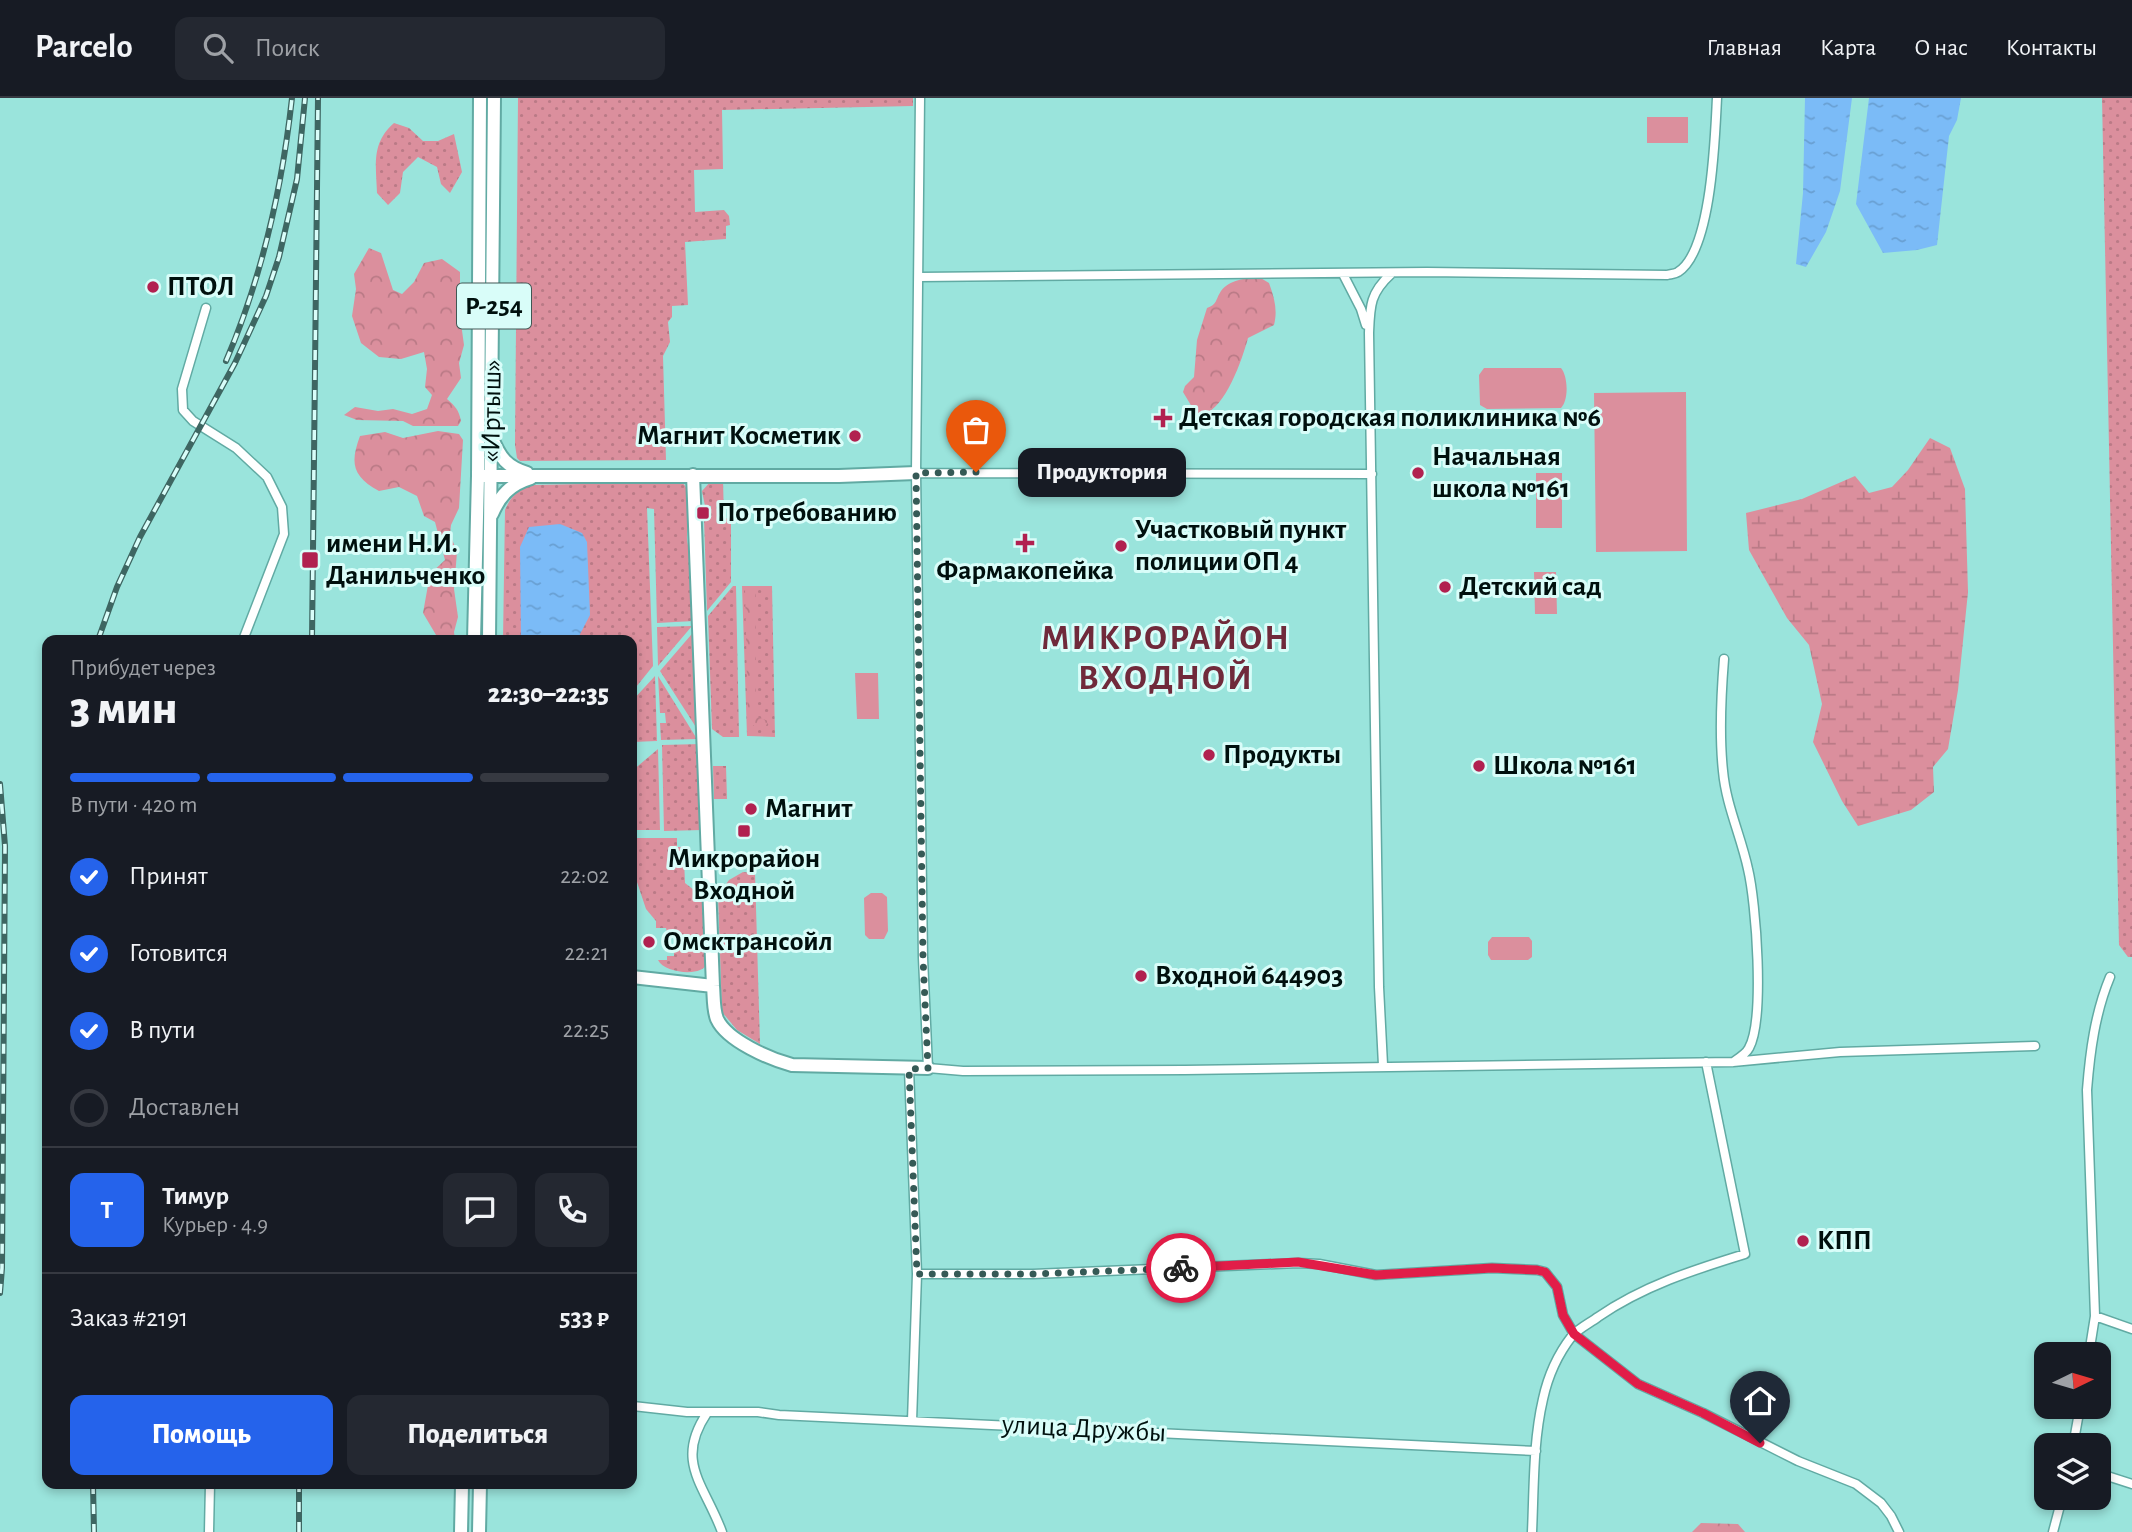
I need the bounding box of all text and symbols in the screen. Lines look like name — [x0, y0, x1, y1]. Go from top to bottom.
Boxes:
search box — [175, 17, 665, 80]
icon: search — [199, 29, 237, 67]
text: Parcelo — [35, 31, 133, 64]
text: Поиск — [255, 35, 320, 61]
text: Главная — [1707, 36, 1782, 60]
text: Карта — [1820, 36, 1876, 60]
text: О нас — [1914, 36, 1968, 60]
text: Контакты — [2006, 36, 2097, 60]
place label: ПТОЛ — [167, 273, 235, 301]
marker: ПТОЛ — [145, 279, 161, 295]
road number: Р-254 — [457, 284, 531, 328]
street label: «Иртыш» — [477, 359, 507, 463]
pin — [946, 400, 1006, 472]
place label: Детская городская поликлиника №6 — [1179, 404, 1601, 432]
marker: Детская городская поликлиника №6 — [1153, 408, 1173, 428]
icon: bag — [957, 411, 995, 449]
place label: Магнит Косметик — [637, 422, 841, 450]
marker: Магнит Косметик — [847, 428, 863, 444]
place label: Начальная школа №161 — [1432, 443, 1570, 503]
callout: Продуктория — [1018, 448, 1186, 496]
text: Продуктория — [1037, 461, 1167, 484]
marker: Начальная школа №161 — [1410, 465, 1426, 481]
place label: По требованию — [717, 499, 897, 527]
marker: По требованию — [695, 505, 711, 521]
place label: Участковый пункт полиции ОП 4 — [1135, 516, 1347, 576]
place label: имени Н.И. Данильченко — [326, 530, 485, 590]
marker: Фармакопейка — [1017, 535, 1033, 551]
marker: Участковый пункт полиции ОП 4 — [1113, 538, 1129, 554]
marker: имени Н.И. Данильченко — [300, 550, 320, 570]
place label: Фармакопейка — [936, 557, 1114, 585]
place label: Детский сад — [1459, 573, 1602, 601]
marker: Детский сад — [1437, 579, 1453, 595]
district label: МИКРОРАЙОН ВХОДНОЙ — [1041, 619, 1291, 696]
text: Прибудет через — [70, 657, 216, 680]
text: 22:30–22:35 — [488, 681, 609, 707]
text: 3 мин — [70, 686, 177, 732]
place label: Продукты — [1223, 741, 1341, 769]
marker: Продукты — [1201, 747, 1217, 763]
place label: Школа №161 — [1493, 752, 1637, 780]
marker: Школа №161 — [1471, 758, 1487, 774]
text: В пути · 420 m — [70, 794, 198, 817]
place label: Магнит — [765, 795, 854, 823]
marker: Магнит — [743, 801, 759, 817]
marker: Микрорайон Входной — [736, 823, 752, 839]
place label: Микрорайон Входной — [668, 845, 820, 905]
icon: check — [70, 858, 108, 896]
text: Принят — [129, 863, 208, 889]
text: 22:02 — [560, 865, 609, 888]
place label: Омсктрансойл — [663, 928, 833, 956]
marker: Омсктрансойл — [641, 934, 657, 950]
icon: check — [70, 935, 108, 973]
text: Готовится — [129, 940, 228, 966]
text: 22:21 — [564, 942, 609, 965]
place label: Входной 644903 — [1155, 962, 1343, 990]
marker: Входной 644903 — [1133, 968, 1149, 984]
icon: check — [70, 1012, 108, 1050]
text: В пути — [129, 1017, 195, 1043]
text: 22:25 — [563, 1019, 609, 1042]
text: Доставлен — [129, 1094, 240, 1120]
button: chat — [443, 1173, 517, 1247]
button: phone — [535, 1173, 609, 1247]
text: Тимур — [162, 1183, 229, 1209]
text: Т — [101, 1197, 113, 1223]
text: Курьер · 4.9 — [162, 1214, 268, 1237]
place label: КПП — [1817, 1227, 1872, 1255]
courier — [1146, 1233, 1216, 1303]
marker: КПП — [1795, 1233, 1811, 1249]
icon: bike — [1162, 1249, 1200, 1287]
text: Заказ #2191 — [70, 1305, 188, 1331]
text: 533 ₽ — [559, 1305, 609, 1331]
north arrow — [2034, 1342, 2110, 1419]
map controls — [2034, 1342, 2111, 1510]
pin — [1730, 1371, 1790, 1443]
icon: home — [1741, 1382, 1779, 1420]
button: Помощь — [70, 1395, 333, 1475]
button: Поделиться — [347, 1395, 609, 1475]
street label: улица Дружбы — [1000, 1411, 1167, 1447]
button: layers — [2034, 1433, 2111, 1510]

